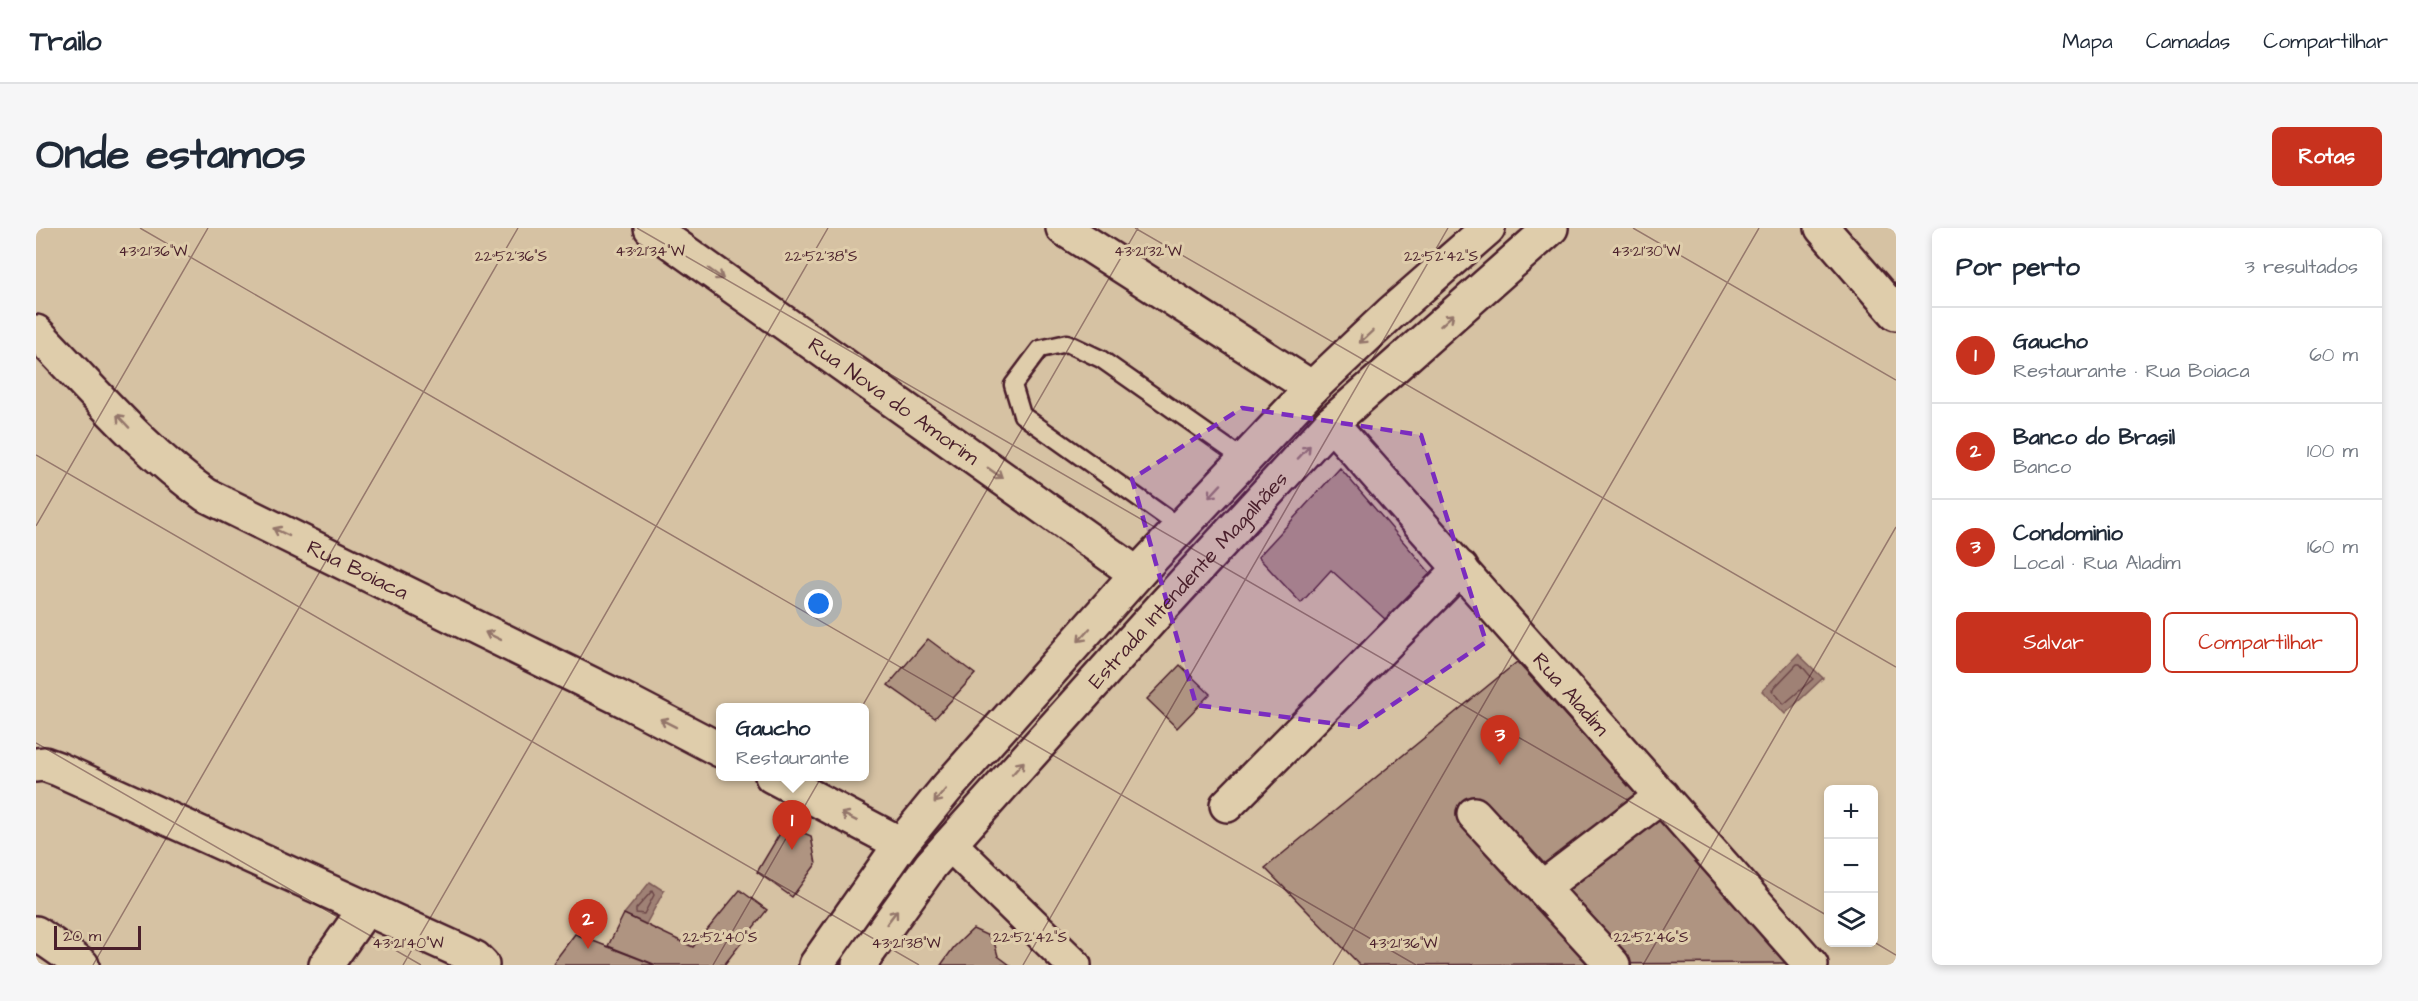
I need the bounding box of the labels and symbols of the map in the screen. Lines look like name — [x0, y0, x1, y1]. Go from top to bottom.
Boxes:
text: 43°21'36"W — [119, 241, 187, 262]
text: 43°21'34"W — [615, 241, 685, 262]
text: 43°21'32"W — [1114, 241, 1182, 262]
text: 43°21'30"W — [1612, 241, 1680, 262]
text: 22°52'36"S — [475, 246, 548, 267]
text: 22°52'38"S — [785, 246, 858, 267]
text: 22°52'42"S — [1404, 246, 1478, 267]
one-way arrow — [707, 268, 724, 280]
one-way arrow — [1439, 313, 1454, 327]
street label: Rua Nova do Amorim — [802, 330, 986, 472]
one-way arrow — [1359, 330, 1374, 344]
one-way arrow — [116, 414, 130, 429]
one-way arrow — [1297, 445, 1311, 460]
street label: Estrada Intendente Magalhães — [1081, 465, 1294, 695]
one-way arrow — [986, 466, 1002, 479]
one-way arrow — [1209, 483, 1223, 498]
one-way arrow — [272, 525, 290, 537]
street label: Rua Boiaca — [302, 532, 414, 607]
your location — [804, 589, 833, 618]
one-way arrow — [1077, 627, 1091, 642]
one-way arrow — [485, 630, 503, 641]
street label: Rua Aladim — [1526, 646, 1616, 742]
pin: 3 — [1480, 716, 1520, 765]
one-way arrow — [660, 717, 677, 729]
one-way arrow — [1011, 761, 1025, 776]
one-way arrow — [934, 788, 947, 804]
pin: 1 — [772, 800, 812, 850]
one-way arrow — [841, 811, 859, 822]
pin: 2 — [568, 900, 608, 949]
one-way arrow — [886, 910, 898, 926]
scale bar — [54, 923, 141, 950]
text: 22°52'40"S — [683, 927, 758, 948]
text: 22°52'42"S — [993, 927, 1067, 948]
text: 22°52'46"S — [1614, 927, 1689, 948]
text: 43°21'40"W — [372, 933, 444, 954]
text: 43°21'38"W — [871, 933, 941, 954]
text: 43°21'36"W — [1369, 933, 1437, 954]

